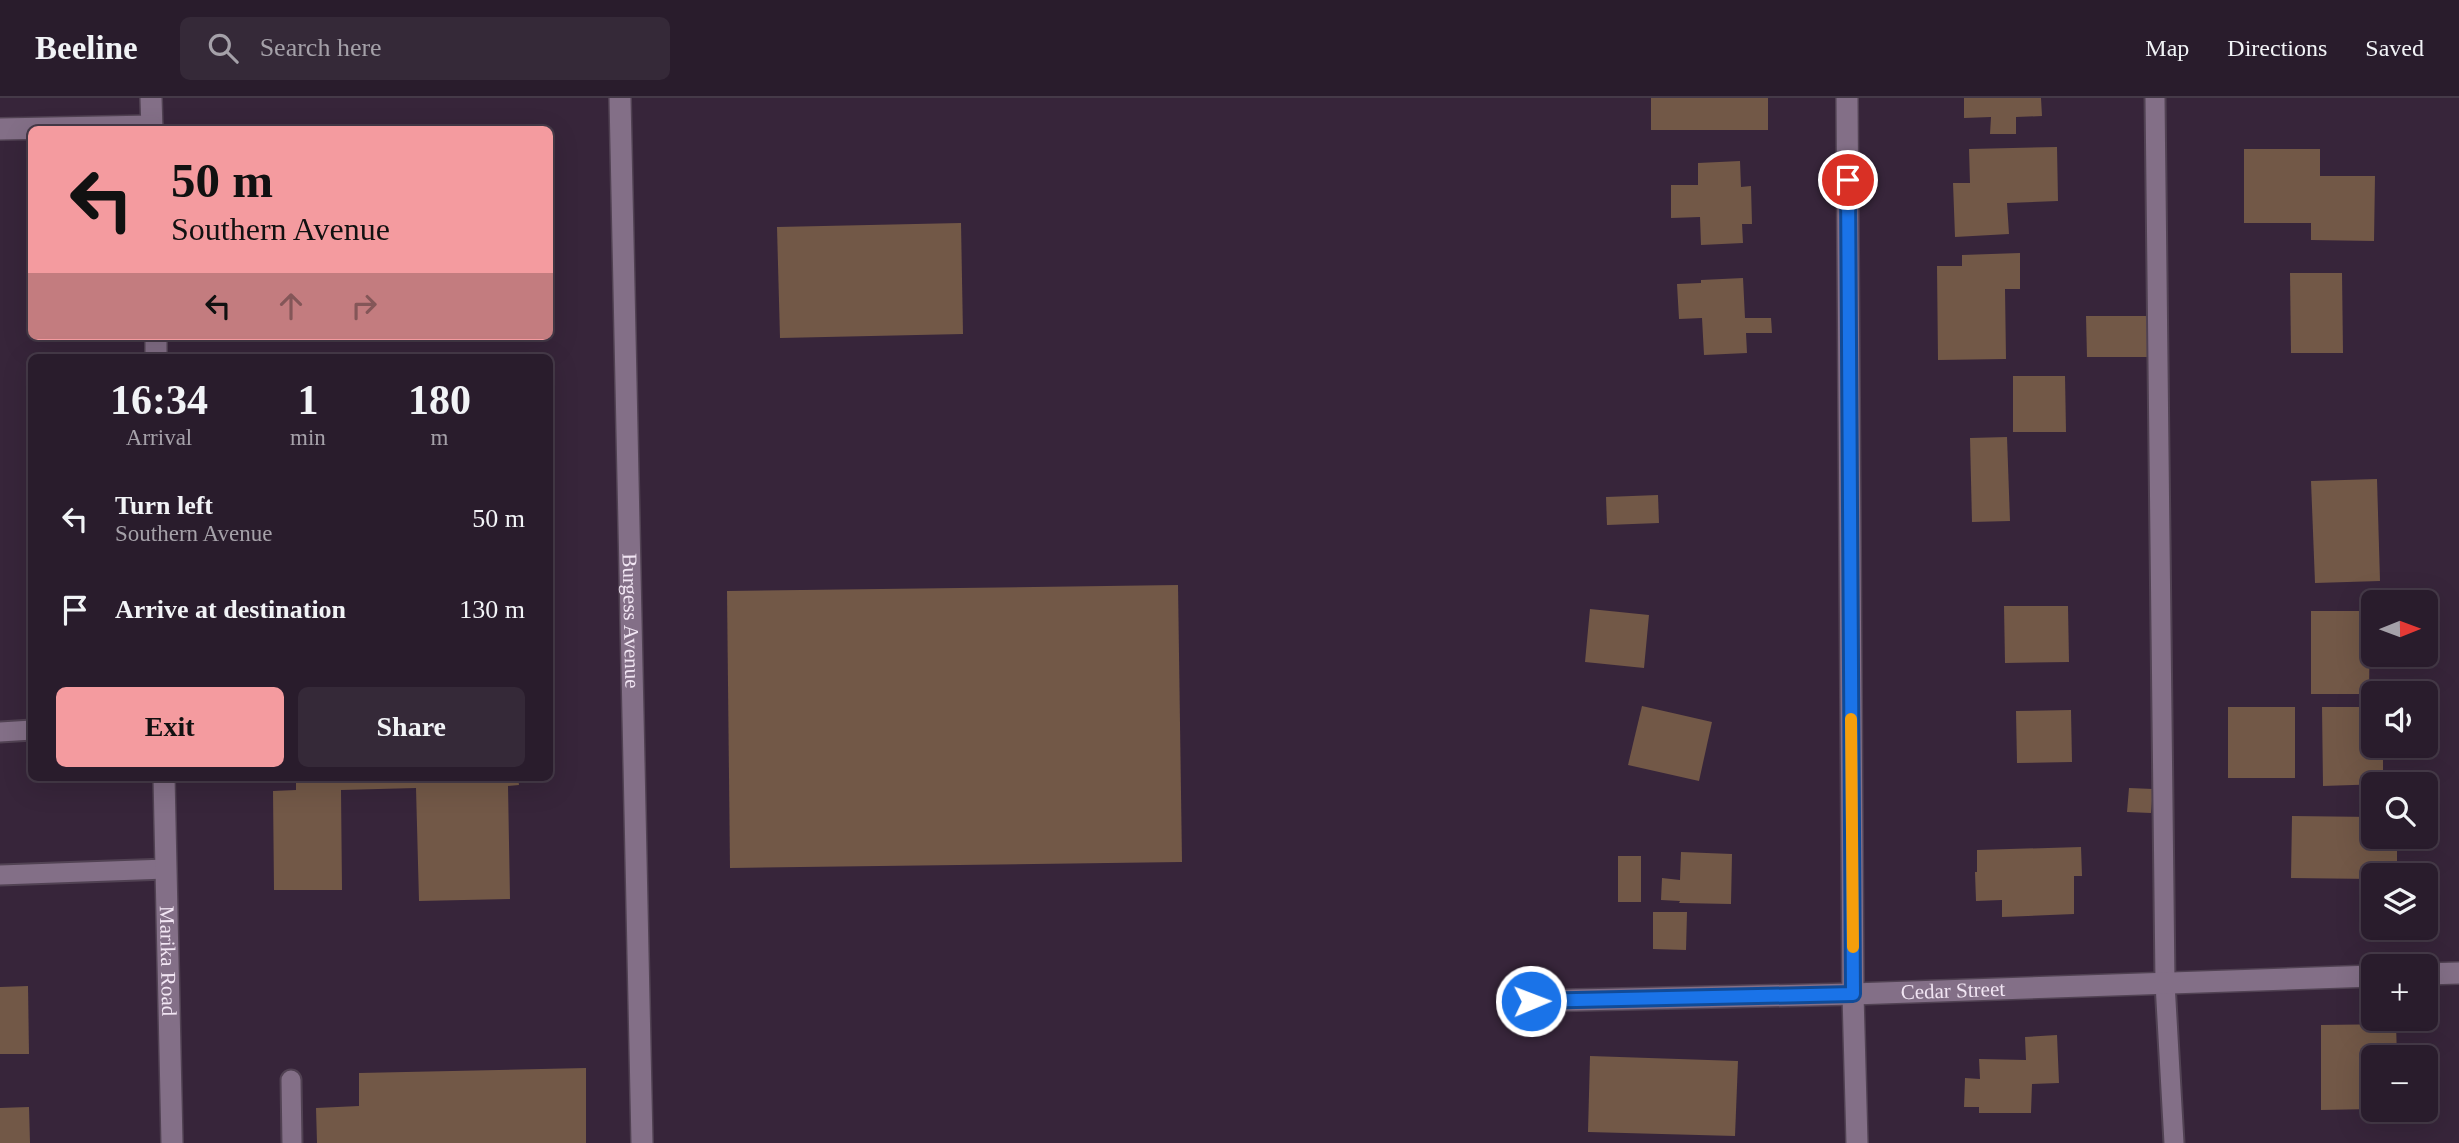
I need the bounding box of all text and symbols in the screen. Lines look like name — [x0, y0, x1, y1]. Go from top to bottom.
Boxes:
search box — [180, 17, 670, 80]
icon: search — [204, 29, 242, 67]
text: Beeline — [35, 30, 138, 66]
text: Search here — [260, 33, 382, 62]
text: Map — [2145, 35, 2189, 61]
text: Directions — [2227, 35, 2327, 61]
text: Saved — [2365, 35, 2424, 61]
pin — [1818, 150, 1878, 210]
text: 50 m — [171, 153, 273, 208]
icon: left — [56, 154, 147, 245]
icon: arrive — [1829, 161, 1867, 199]
text: Southern Avenue — [171, 211, 390, 247]
icon: left — [199, 287, 237, 325]
icon: ahead — [272, 287, 310, 325]
icon: right — [345, 287, 383, 325]
text: 16:34 — [110, 377, 208, 423]
text: 1 — [297, 377, 318, 423]
text: 180 — [408, 377, 471, 423]
text: Arrival — [126, 425, 192, 450]
text: min — [290, 425, 326, 450]
text: m — [430, 425, 448, 450]
text: Turn left — [115, 491, 213, 520]
icon: left — [56, 500, 94, 538]
text: 50 m — [472, 504, 525, 533]
text: Southern Avenue — [115, 521, 272, 546]
street label: Burgess Avenue — [618, 553, 644, 689]
north arrow — [2361, 590, 2438, 667]
map controls — [2361, 590, 2438, 1122]
icon: arrive — [56, 591, 94, 629]
text: Arrive at destination — [115, 595, 346, 624]
text: 130 m — [459, 595, 525, 624]
button: sound — [2361, 681, 2438, 758]
button: Exit — [56, 687, 284, 767]
button: Share — [298, 687, 525, 767]
button: search — [2361, 772, 2438, 849]
button: layers — [2361, 863, 2438, 940]
street label: Marika Road — [155, 906, 181, 1017]
button: + — [2361, 954, 2438, 1031]
position arrow — [1494, 964, 1568, 1038]
street label: Cedar Street — [1900, 977, 2006, 1004]
button: − — [2361, 1045, 2438, 1122]

